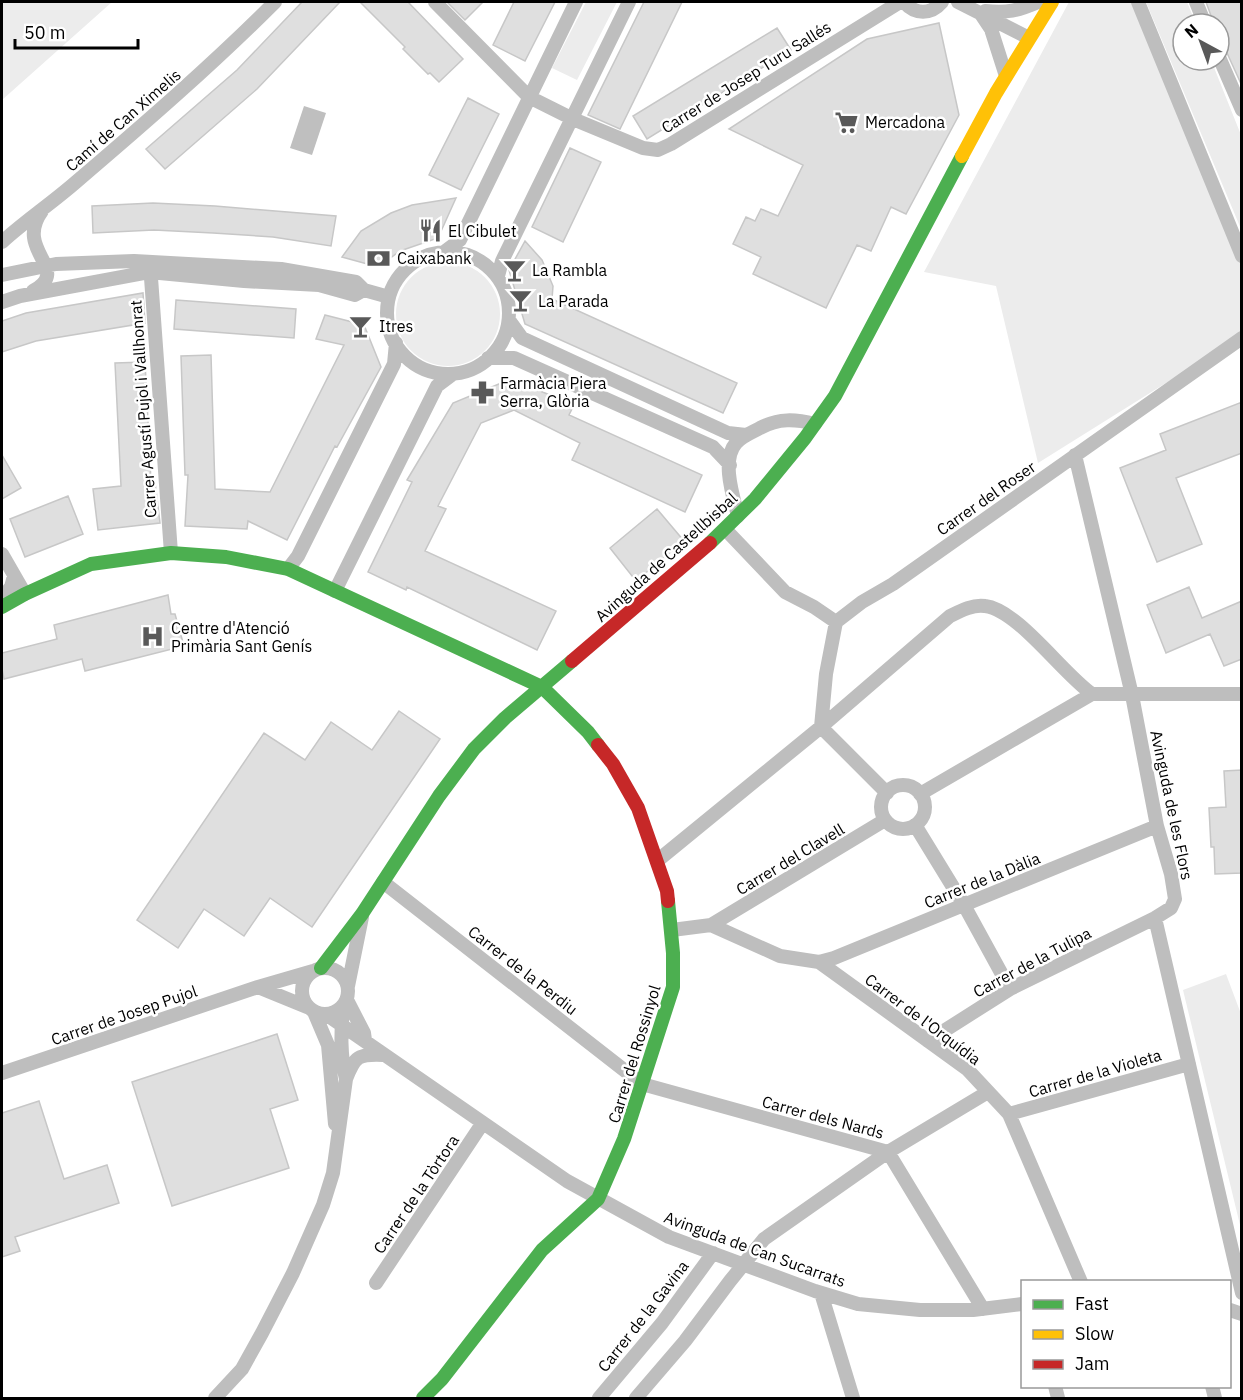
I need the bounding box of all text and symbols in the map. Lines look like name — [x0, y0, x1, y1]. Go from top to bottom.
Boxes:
scale bar — [15, 12, 138, 50]
north arrow — [1171, 12, 1231, 72]
street label: Carrer de Josep Turu Sallés — [657, 16, 835, 138]
text: N — [1180, 19, 1202, 42]
text: 50 m — [24, 21, 66, 44]
street label: Camí de Can Ximelis — [61, 65, 185, 175]
supermarket icon: Mercadona — [834, 109, 860, 135]
place label: Mercadona — [865, 112, 945, 132]
restaurant icon: El Cibulet — [417, 218, 443, 244]
place label: El Cibulet — [448, 221, 517, 241]
bank icon: Caixabank — [366, 245, 392, 271]
place label: Caixabank — [397, 248, 472, 268]
bar icon: La Rambla — [501, 257, 527, 283]
place label: La Rambla — [532, 260, 608, 280]
bar icon: La Parada — [507, 288, 533, 314]
place label: La Parada — [538, 291, 609, 311]
street label: Carrer Agustí Pujol i Vallhonrat — [125, 299, 161, 519]
bar icon: Itres — [348, 313, 374, 339]
place label: Itres — [379, 316, 413, 336]
place label: Farmàcia Piera Serra, Glòria — [500, 373, 607, 411]
pharmacy icon: Farmàcia Piera Serra, Glòria — [469, 379, 495, 405]
street label: Carrer del Roser — [933, 456, 1039, 540]
street label: Avinguda de Castellbisbal — [591, 488, 741, 626]
place label: Centre d'Atenció Primària Sant Genís — [171, 618, 312, 656]
hospital icon: Centre d'Atenció Primària Sant Genís — [140, 624, 166, 650]
street label: Avinguda de les Flors — [1146, 728, 1198, 882]
street label: Carrer del Clavell — [732, 819, 848, 899]
street label: Carrer de la Dàlia — [921, 847, 1043, 912]
street label: Carrer de la Perdiu — [464, 921, 582, 1019]
street label: Carrer de la Tulipa — [970, 922, 1095, 1002]
street label: Carrer de l'Orquídia — [861, 969, 985, 1069]
street label: Carrer de Josep Pujol — [48, 981, 200, 1049]
street label: Carrer del Rossinyol — [603, 983, 665, 1125]
street label: Carrer de la Violeta — [1026, 1044, 1164, 1102]
street label: Carrer dels Nards — [760, 1091, 886, 1143]
street label: Carrer de la Tòrtora — [369, 1130, 463, 1257]
street label: Avinguda de Can Sucarrats — [661, 1207, 849, 1291]
street label: Carrer de la Gavina — [593, 1256, 693, 1376]
legend — [1021, 1280, 1231, 1388]
text: Fast — [1075, 1292, 1109, 1315]
text: Slow — [1075, 1322, 1114, 1345]
text: Jam — [1075, 1352, 1110, 1375]

